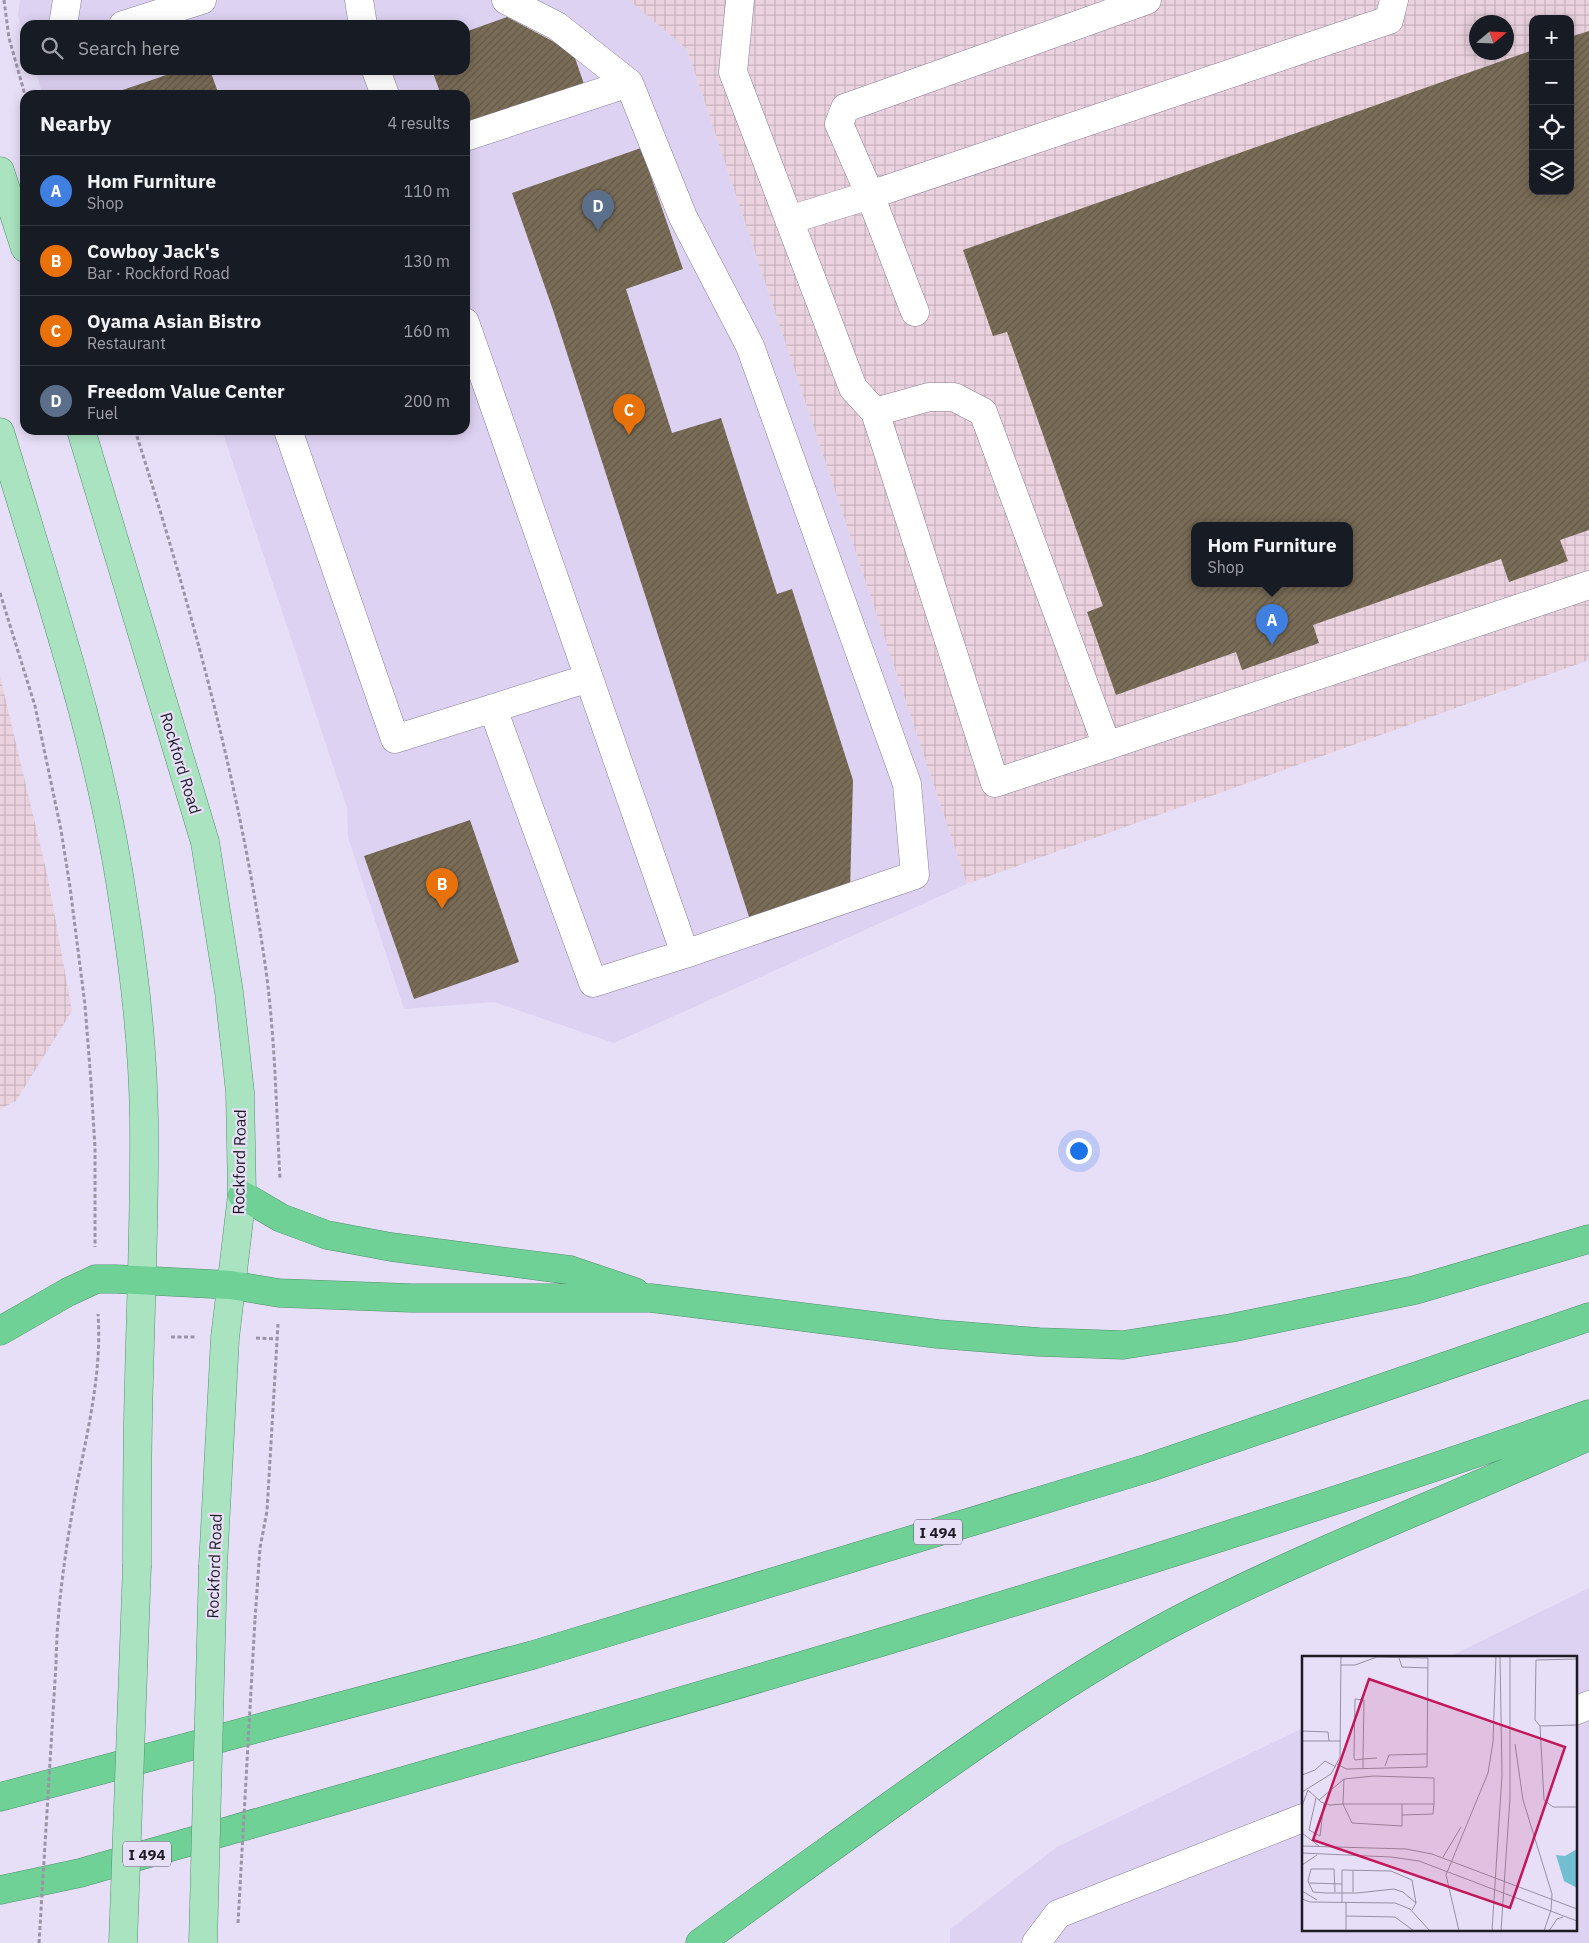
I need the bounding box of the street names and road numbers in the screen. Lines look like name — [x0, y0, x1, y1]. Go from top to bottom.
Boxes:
street label: Rockford Road — [156, 710, 206, 816]
street label: Rockford Road — [228, 1109, 250, 1215]
street label: Rockford Road — [202, 1513, 226, 1619]
road number: I 494 — [914, 1520, 962, 1544]
road number: I 494 — [123, 1842, 171, 1866]

